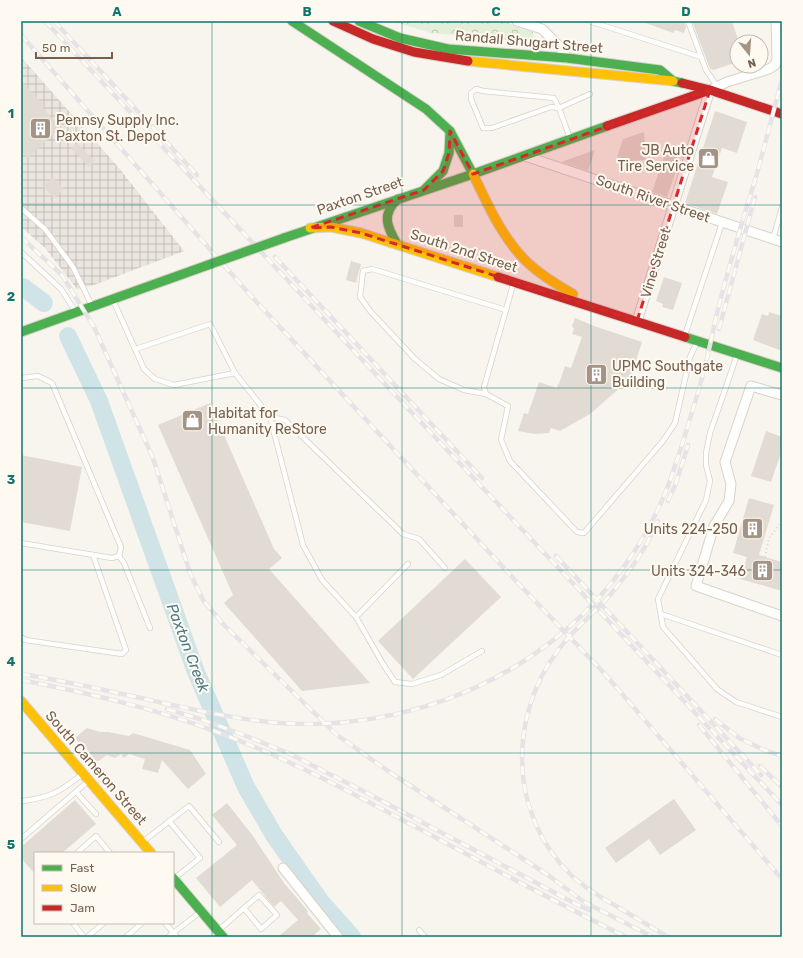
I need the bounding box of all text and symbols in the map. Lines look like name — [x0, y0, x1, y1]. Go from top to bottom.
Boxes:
text: A — [112, 4, 122, 19]
text: B — [302, 4, 312, 19]
text: C — [491, 4, 501, 19]
text: D — [681, 4, 691, 19]
street label: Randall Shugart Street — [454, 27, 604, 57]
scale bar — [36, 34, 112, 60]
north arrow — [729, 34, 769, 74]
text: 50 m — [42, 41, 70, 55]
text: N — [746, 56, 757, 70]
text: 1 — [8, 106, 14, 121]
place label: Pennsy Supply Inc. Paxton St. Depot — [56, 112, 179, 145]
building icon: Pennsy Supply Inc. Paxton St. Depot — [28, 115, 54, 141]
place label: JB Auto Tire Service — [618, 142, 694, 175]
shop icon: JB Auto Tire Service — [696, 145, 722, 171]
street label: South River Street — [594, 172, 713, 227]
street label: Paxton Street — [315, 173, 406, 219]
street label: Vine Street — [637, 225, 675, 300]
street label: South 2nd Street — [408, 226, 520, 276]
text: 2 — [7, 289, 15, 304]
place label: UPMC Southgate Building — [612, 358, 723, 391]
building icon: UPMC Southgate Building — [584, 361, 610, 387]
place label: Habitat for Humanity ReStore — [208, 405, 327, 438]
shop icon: Habitat for Humanity ReStore — [179, 408, 205, 434]
text: 3 — [7, 472, 16, 487]
building icon: Units 224-250 — [740, 516, 766, 542]
place label: Units 224-250 — [644, 521, 738, 538]
building icon: Units 324-346 — [749, 558, 775, 584]
place label: Units 324-346 — [651, 563, 746, 580]
water label: Paxton Creek — [163, 601, 213, 695]
text: 4 — [7, 654, 16, 669]
street label: South Cameron Street — [42, 707, 150, 829]
text: 5 — [7, 837, 15, 852]
legend — [34, 852, 174, 924]
text: Fast — [70, 861, 94, 875]
text: Slow — [70, 881, 97, 895]
text: Jam — [70, 901, 95, 915]

